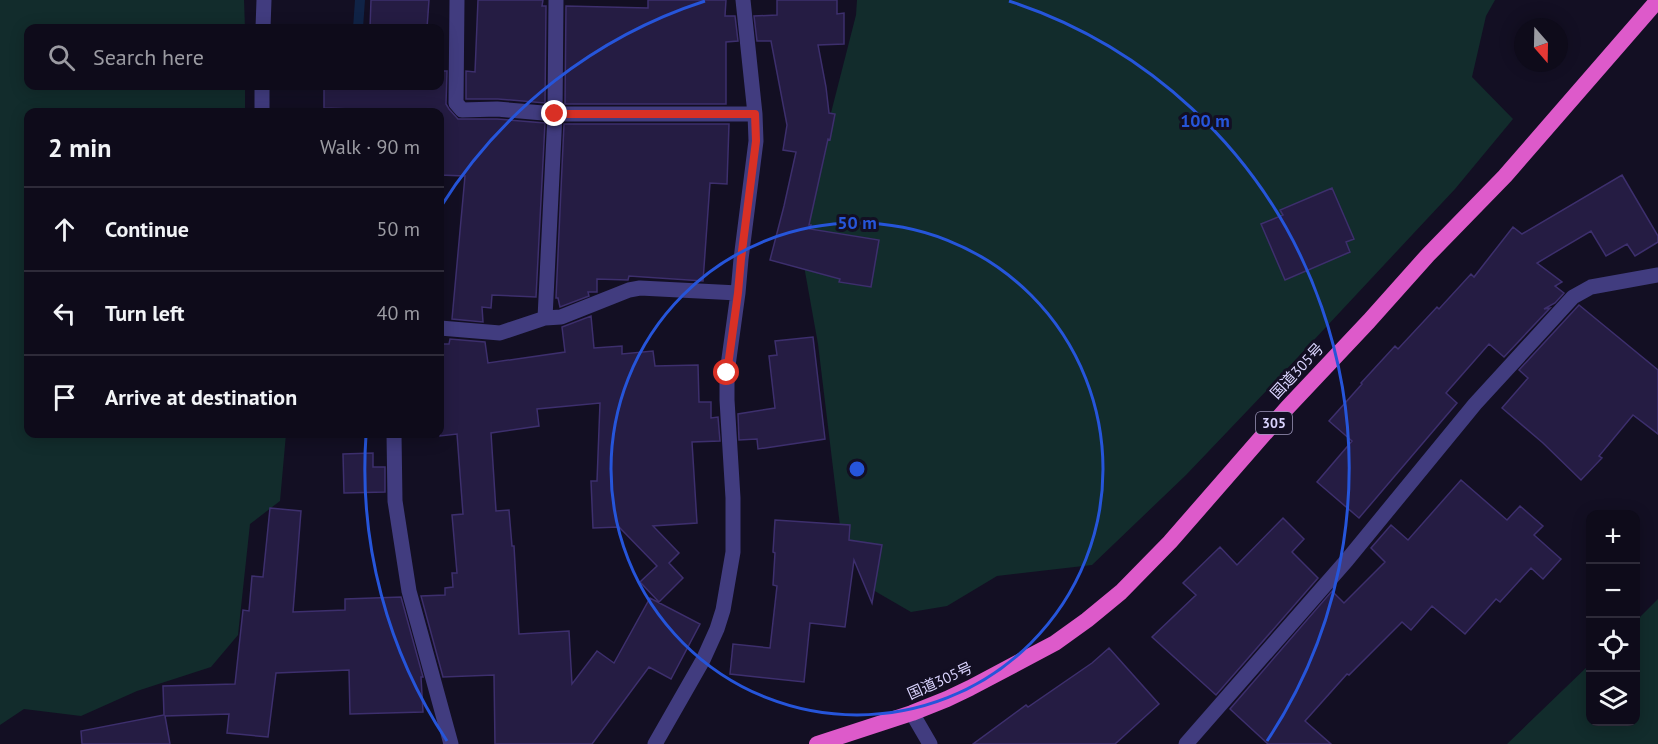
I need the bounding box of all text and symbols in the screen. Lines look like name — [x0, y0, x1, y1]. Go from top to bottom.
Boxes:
north arrow — [1514, 18, 1568, 72]
search box — [24, 24, 444, 90]
icon: search — [45, 41, 78, 74]
text: Search here — [93, 43, 204, 71]
route end — [541, 100, 567, 126]
text: 100 m — [1180, 109, 1230, 132]
text: 2 min — [48, 131, 111, 164]
text: Walk · 90 m — [320, 134, 420, 160]
text: 50 m — [837, 211, 877, 234]
icon: ahead — [48, 213, 81, 246]
text: Continue — [105, 215, 189, 243]
text: 50 m — [377, 216, 420, 242]
icon: left — [48, 297, 81, 330]
text: Turn left — [105, 299, 185, 327]
text: 40 m — [377, 300, 420, 326]
street label: 国道305号 — [1266, 339, 1327, 403]
route start — [713, 359, 739, 385]
icon: arrive — [48, 381, 81, 414]
text: Arrive at destination — [105, 383, 297, 411]
road number: 305 — [1256, 412, 1292, 434]
centre of rings — [847, 459, 867, 479]
map controls — [1586, 510, 1640, 726]
button: + — [1586, 510, 1640, 564]
button: − — [1586, 564, 1640, 618]
button: locate — [1586, 618, 1640, 672]
street label: 国道305号 — [904, 658, 975, 703]
button: layers — [1586, 672, 1640, 726]

